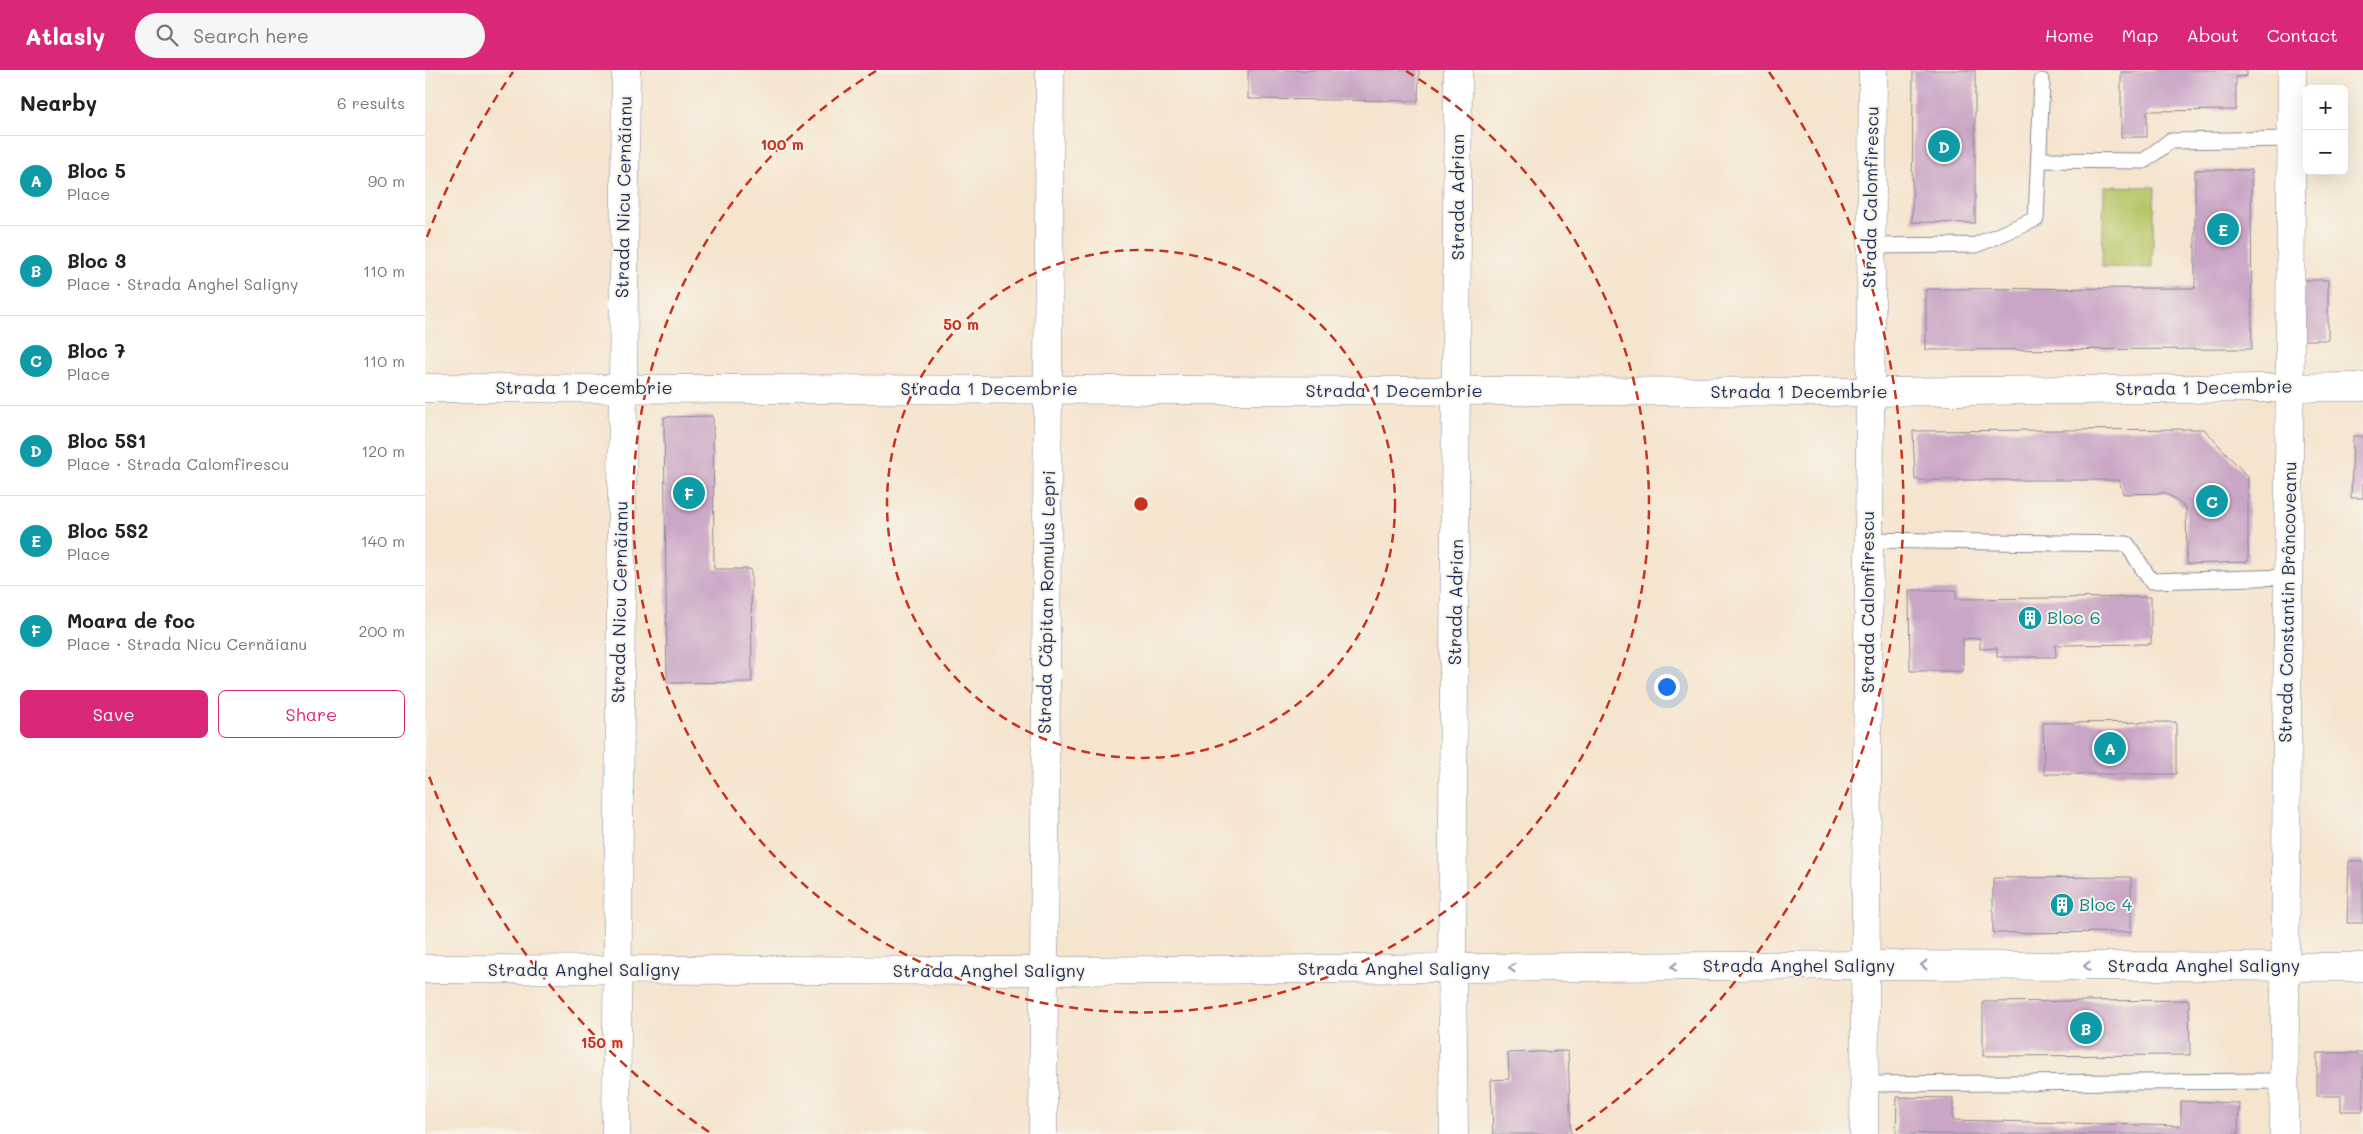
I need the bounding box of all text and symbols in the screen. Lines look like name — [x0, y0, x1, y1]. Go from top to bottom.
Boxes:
search box — [135, 13, 485, 58]
text: Atlasly — [25, 20, 105, 51]
icon: search — [153, 21, 181, 49]
text: Search here — [193, 23, 309, 48]
text: Home — [2045, 23, 2094, 47]
text: Map — [2122, 23, 2158, 47]
text: About — [2186, 23, 2239, 47]
text: Contact — [2267, 23, 2338, 47]
map controls — [2303, 85, 2348, 175]
button: + — [2303, 85, 2348, 130]
text: Nearby — [20, 89, 97, 116]
text: 6 results — [337, 92, 405, 113]
street label: Strada Nicu Cernăianu — [609, 96, 637, 298]
street label: Strada Calomfirescu — [1856, 106, 1884, 288]
pin: D — [1928, 127, 1960, 165]
button: − — [2303, 130, 2348, 175]
text: 100 m — [760, 134, 804, 154]
street label: Strada Adrian — [1445, 134, 1469, 260]
text: Bloc 5 — [67, 158, 126, 183]
text: A — [30, 170, 42, 191]
text: 90 m — [368, 170, 405, 191]
text: Place — [67, 183, 110, 204]
pin: E — [2207, 210, 2239, 248]
text: Bloc 3 — [67, 248, 126, 273]
text: B — [31, 260, 41, 281]
text: 110 m — [363, 260, 405, 281]
text: Place · Strada Anghel Saligny — [67, 273, 298, 294]
text: 50 m — [943, 314, 979, 334]
text: Bloc 7 — [67, 338, 125, 363]
text: C — [30, 350, 42, 371]
text: 110 m — [363, 350, 405, 371]
text: Place — [67, 363, 110, 384]
street label: Strada 1 Decembrie — [2115, 373, 2293, 401]
street label: Strada 1 Decembrie — [495, 375, 673, 399]
street label: Strada 1 Decembrie — [900, 376, 1078, 400]
street label: Strada 1 Decembrie — [1305, 378, 1483, 402]
street label: Strada 1 Decembrie — [1710, 379, 1888, 403]
text: Bloc 5S1 — [67, 428, 146, 453]
text: D — [30, 440, 42, 461]
text: 120 m — [361, 440, 405, 461]
text: Place · Strada Calomfirescu — [67, 453, 289, 474]
street label: Strada Constantin Brâncoveanu — [2273, 461, 2301, 743]
street label: Strada Căpitan Romulus Lepri — [1032, 470, 1060, 734]
pin: F — [673, 474, 705, 512]
pin: C — [2196, 482, 2228, 520]
centre of rings — [1132, 495, 1150, 513]
street label: Strada Nicu Cernăianu — [605, 501, 633, 703]
street label: Strada Calomfirescu — [1855, 511, 1879, 693]
text: Bloc 5S2 — [67, 518, 148, 543]
text: E — [31, 530, 41, 551]
text: 140 m — [361, 530, 405, 551]
street label: Strada Adrian — [1442, 539, 1468, 665]
text: Place — [67, 543, 110, 564]
building icon: Bloc 6 — [2017, 605, 2043, 631]
place label: Bloc 6 — [2047, 605, 2101, 629]
text: Moara de foc — [67, 608, 195, 633]
text: F — [31, 620, 41, 641]
text: 200 m — [358, 620, 405, 641]
text: Place · Strada Nicu Cernăianu — [67, 633, 307, 654]
your location — [1654, 674, 1680, 700]
button: Save — [20, 690, 208, 738]
button: Share — [218, 690, 405, 738]
pin: A — [2094, 729, 2126, 767]
building icon: Bloc 4 — [2049, 892, 2075, 918]
place label: Bloc 4 — [2079, 892, 2133, 916]
street label: Strada Anghel Saligny — [1703, 953, 1895, 977]
street label: Strada Anghel Saligny — [2108, 953, 2300, 977]
street label: Strada Anghel Saligny — [1298, 956, 1490, 980]
street label: Strada Anghel Saligny — [488, 957, 680, 981]
street label: Strada Anghel Saligny — [893, 958, 1085, 982]
one-way arrow — [1920, 960, 1928, 970]
one-way arrow — [2083, 961, 2090, 971]
one-way arrow — [1670, 962, 1678, 972]
one-way arrow — [1508, 963, 1516, 973]
pin: B — [2070, 1009, 2102, 1047]
text: 150 m — [581, 1032, 623, 1052]

